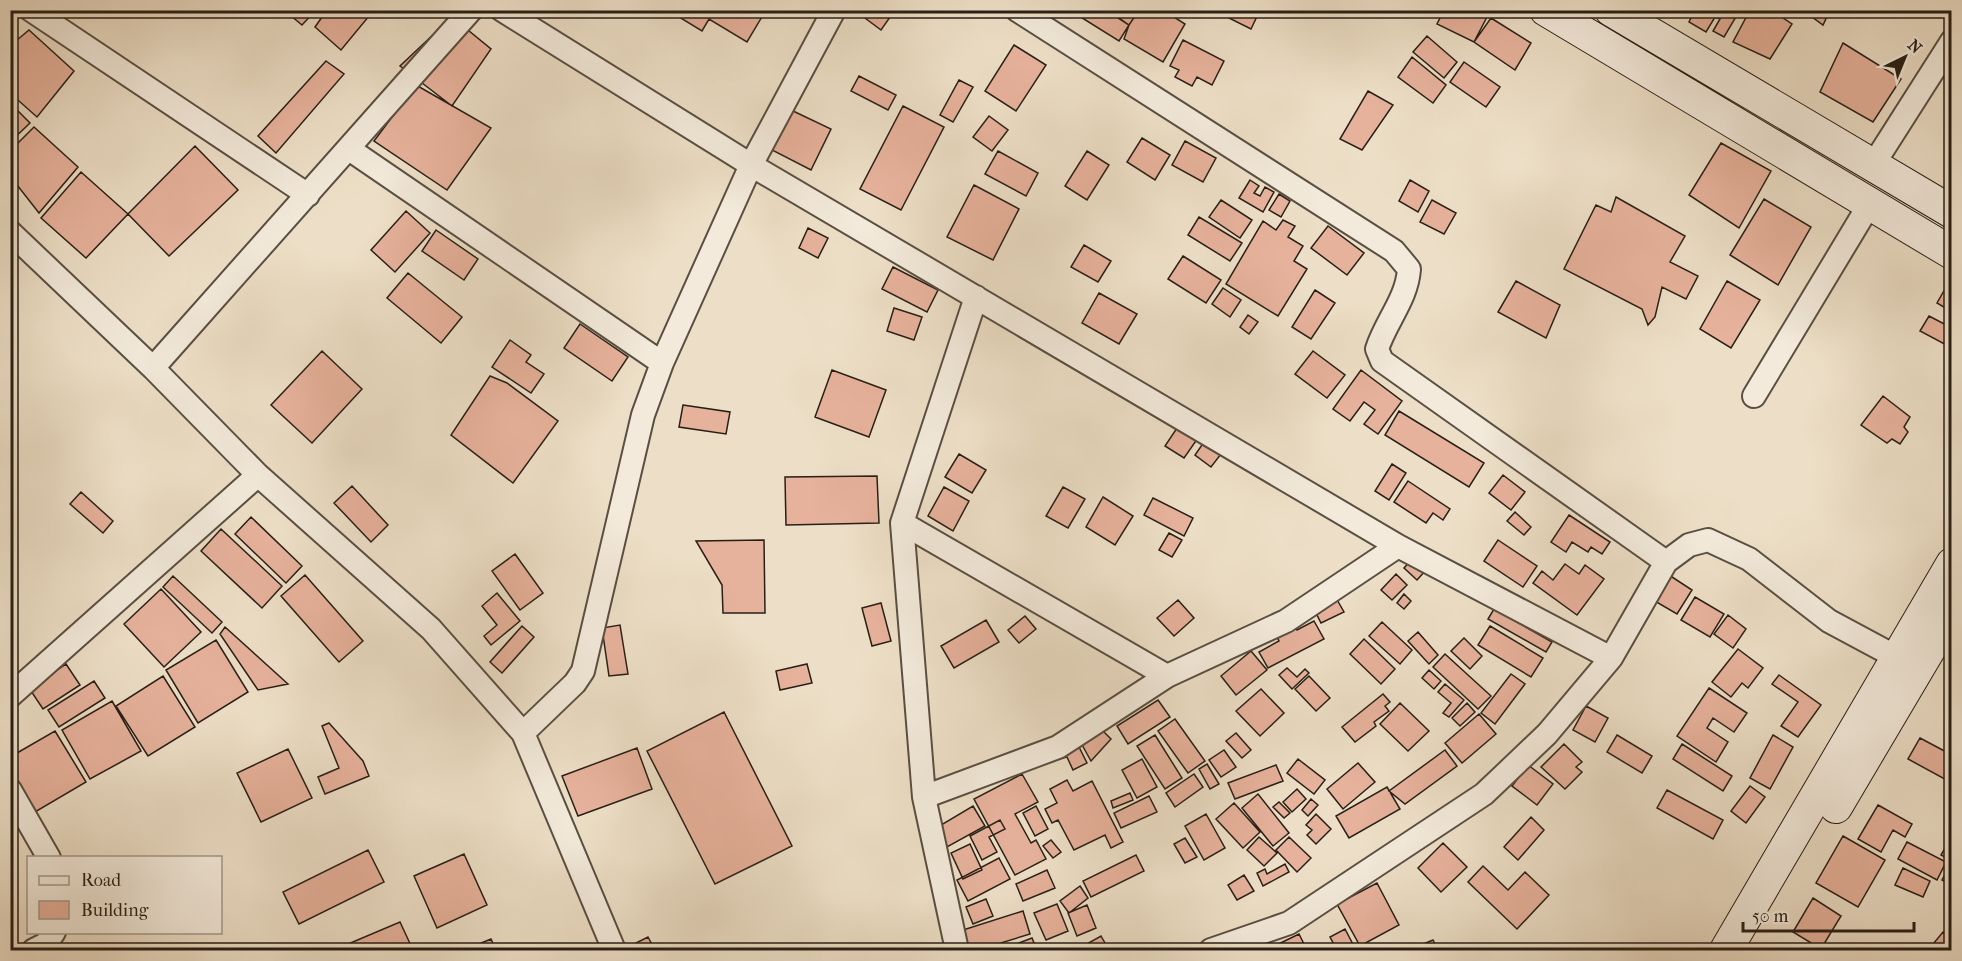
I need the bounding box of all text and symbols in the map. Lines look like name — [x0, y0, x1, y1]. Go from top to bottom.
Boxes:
north arrow — [1875, 27, 1935, 87]
text: N — [1904, 35, 1926, 58]
legend — [27, 856, 222, 934]
text: Road — [81, 870, 121, 891]
scale bar — [1743, 895, 1914, 933]
text: Building — [81, 900, 149, 921]
text: 50 m — [1752, 906, 1789, 927]

